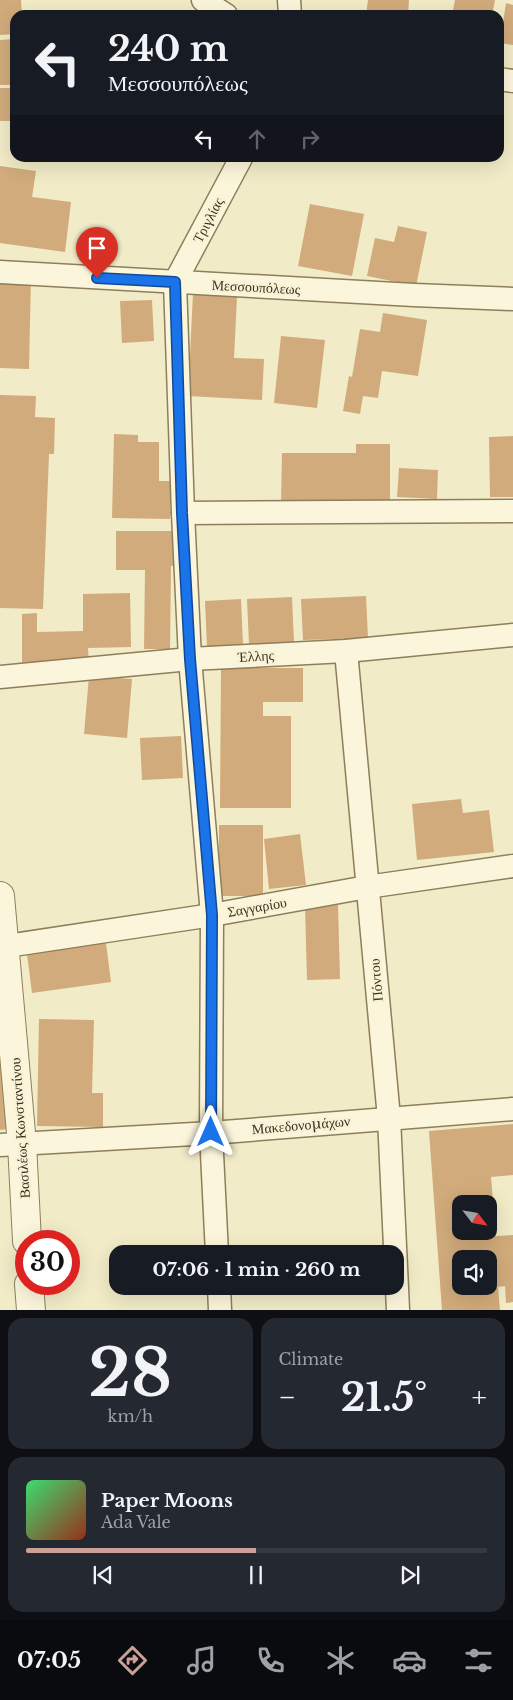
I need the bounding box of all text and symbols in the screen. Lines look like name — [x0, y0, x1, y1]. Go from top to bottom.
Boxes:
text: 240 m — [108, 27, 228, 70]
icon: left — [25, 30, 90, 95]
text: Μεσσουπόλεως — [108, 70, 248, 97]
icon: left — [190, 125, 218, 153]
icon: ahead — [243, 125, 271, 153]
icon: right — [296, 125, 324, 153]
street label: Τριγλίας — [189, 194, 228, 246]
pin — [76, 227, 118, 278]
icon: arrive — [83, 234, 111, 262]
street label: Μεσσουπόλεως — [211, 276, 301, 298]
street label: Έλλης — [237, 646, 275, 666]
street label: Σαγγαρίου — [226, 893, 288, 921]
street label: Πόντου — [365, 958, 387, 1002]
street label: Βασιλέως Κωνσταντίνου — [6, 1057, 34, 1199]
position arrow — [184, 1105, 236, 1157]
street label: Μακεδονομάχων — [251, 1112, 351, 1138]
north arrow — [452, 1195, 498, 1240]
map controls — [452, 1195, 497, 1295]
speed limit sign: 30 — [15, 1230, 80, 1295]
button: sound — [452, 1250, 497, 1295]
text: 07:06 · 1 min · 260 m — [152, 1258, 361, 1281]
text: 28 — [88, 1333, 172, 1414]
text: Climate — [279, 1349, 343, 1369]
text: 21.5° — [341, 1374, 427, 1421]
text: − — [279, 1380, 296, 1415]
text: + — [472, 1380, 487, 1415]
text: km/h — [108, 1406, 153, 1426]
text: Paper Moons — [101, 1489, 233, 1512]
text: Ada Vale — [101, 1512, 171, 1532]
icon: previous — [89, 1561, 117, 1589]
icon: pause — [242, 1561, 270, 1589]
icon: next — [396, 1561, 424, 1589]
icon: directions — [115, 1643, 150, 1678]
icon: music — [184, 1643, 219, 1678]
icon: phone — [253, 1643, 288, 1678]
icon: climate — [323, 1643, 358, 1678]
icon: car — [392, 1643, 427, 1678]
icon: filters — [461, 1643, 496, 1678]
text: 07:05 — [17, 1647, 81, 1674]

